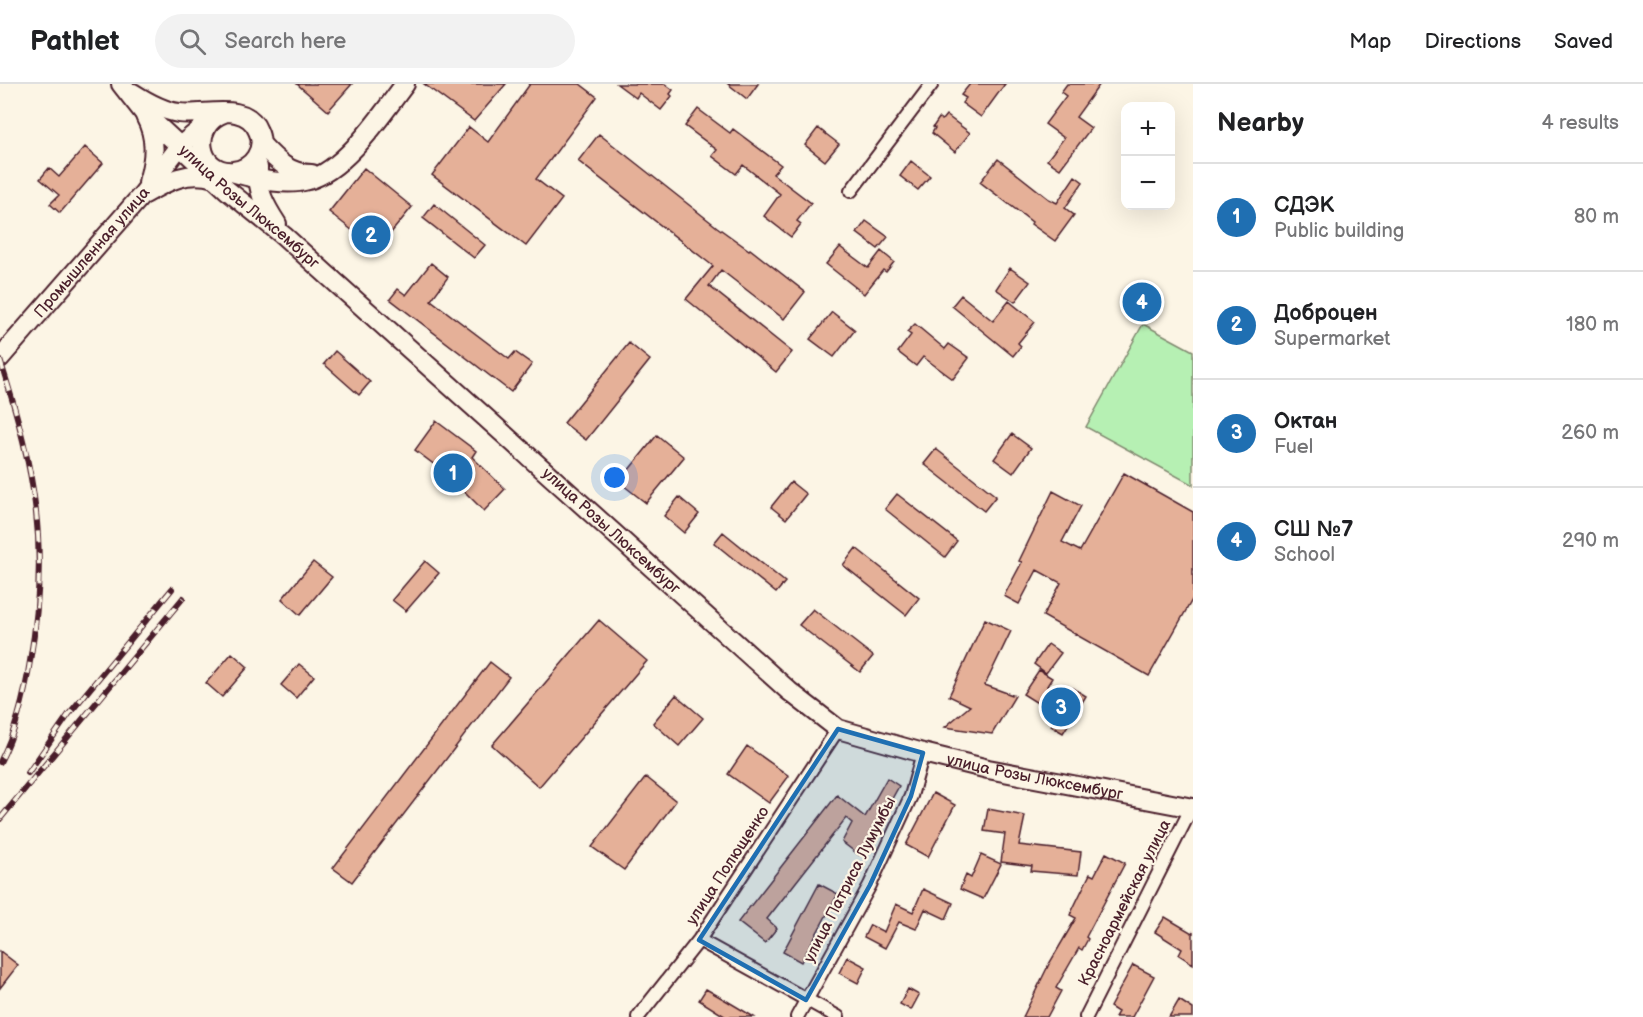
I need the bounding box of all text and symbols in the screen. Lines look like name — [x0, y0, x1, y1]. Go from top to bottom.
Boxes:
search box — [155, 14, 575, 68]
text: Pathlet — [30, 25, 119, 58]
icon: search — [176, 25, 209, 58]
text: Search here — [224, 28, 346, 55]
text: Map — [1349, 29, 1392, 54]
text: Directions — [1425, 29, 1521, 54]
text: Saved — [1554, 29, 1613, 54]
map controls — [1121, 102, 1175, 210]
button: + — [1121, 102, 1175, 156]
text: Nearby — [1217, 108, 1304, 139]
text: 4 results — [1541, 111, 1619, 135]
street label: улица Розы Люксембург — [175, 141, 323, 273]
button: − — [1121, 156, 1175, 210]
street label: Промышленная улица — [30, 183, 154, 322]
text: СДЭК — [1274, 192, 1334, 219]
text: 1 — [1232, 205, 1241, 229]
text: 80 m — [1574, 205, 1619, 229]
pin: 2 — [352, 212, 391, 258]
text: Public building — [1274, 219, 1404, 243]
pin: 4 — [1122, 280, 1162, 324]
text: Доброцен — [1274, 300, 1378, 327]
text: 2 — [1231, 313, 1242, 337]
text: 180 m — [1566, 313, 1619, 337]
text: Supermarket — [1274, 327, 1390, 351]
text: Октан — [1274, 408, 1337, 435]
text: 3 — [1231, 421, 1242, 445]
text: 260 m — [1561, 421, 1619, 445]
text: Fuel — [1274, 435, 1313, 459]
pin: 1 — [434, 450, 472, 496]
your location — [600, 463, 629, 492]
street label: улица Розы Люксембург — [538, 464, 684, 598]
text: СШ №7 — [1274, 516, 1353, 543]
text: 4 — [1231, 529, 1242, 553]
text: 290 m — [1562, 529, 1619, 553]
text: School — [1274, 543, 1335, 567]
pin: 3 — [1042, 684, 1080, 730]
street label: улица Розы Люксембург — [945, 750, 1125, 804]
street label: улица Патриса Лумумбы — [800, 794, 900, 966]
street label: улица Полющенко — [683, 803, 773, 929]
street label: Красноармейская улица — [1075, 816, 1176, 989]

